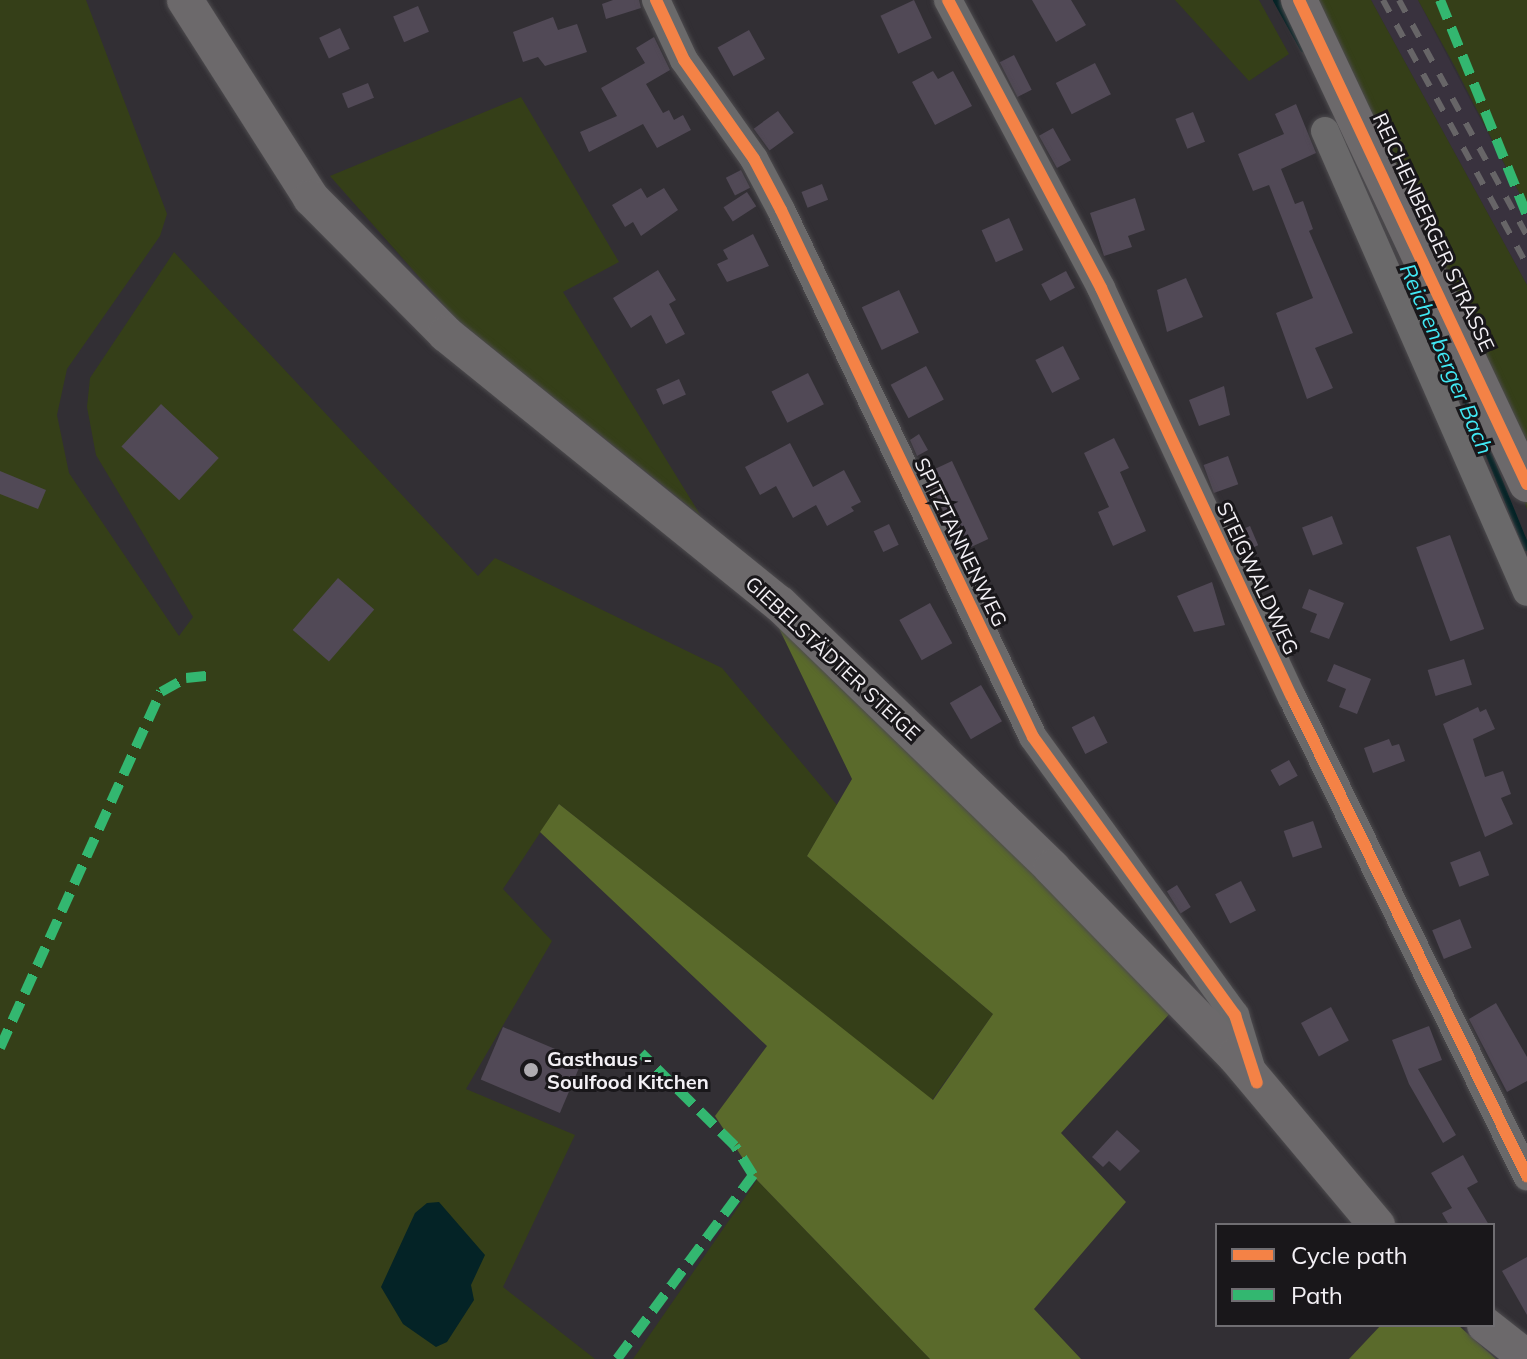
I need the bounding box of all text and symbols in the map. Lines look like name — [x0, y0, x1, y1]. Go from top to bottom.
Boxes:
street label: REICHENBERGER STRASSE — [1368, 109, 1500, 355]
water label: Reichenberger Bach — [1394, 260, 1498, 458]
street label: SPITZTANNENWEG — [910, 454, 1012, 630]
street label: STEIGWALDWEG — [1212, 498, 1304, 658]
street label: GIEBELSTÄDTER STEIGE — [741, 571, 925, 745]
place label: Gasthaus - Soulfood Kitchen — [547, 1046, 709, 1093]
marker: Gasthaus - Soulfood Kitchen — [522, 1061, 540, 1079]
legend — [1215, 1223, 1495, 1327]
text: Cycle path — [1291, 1240, 1408, 1270]
text: Path — [1291, 1280, 1343, 1310]

